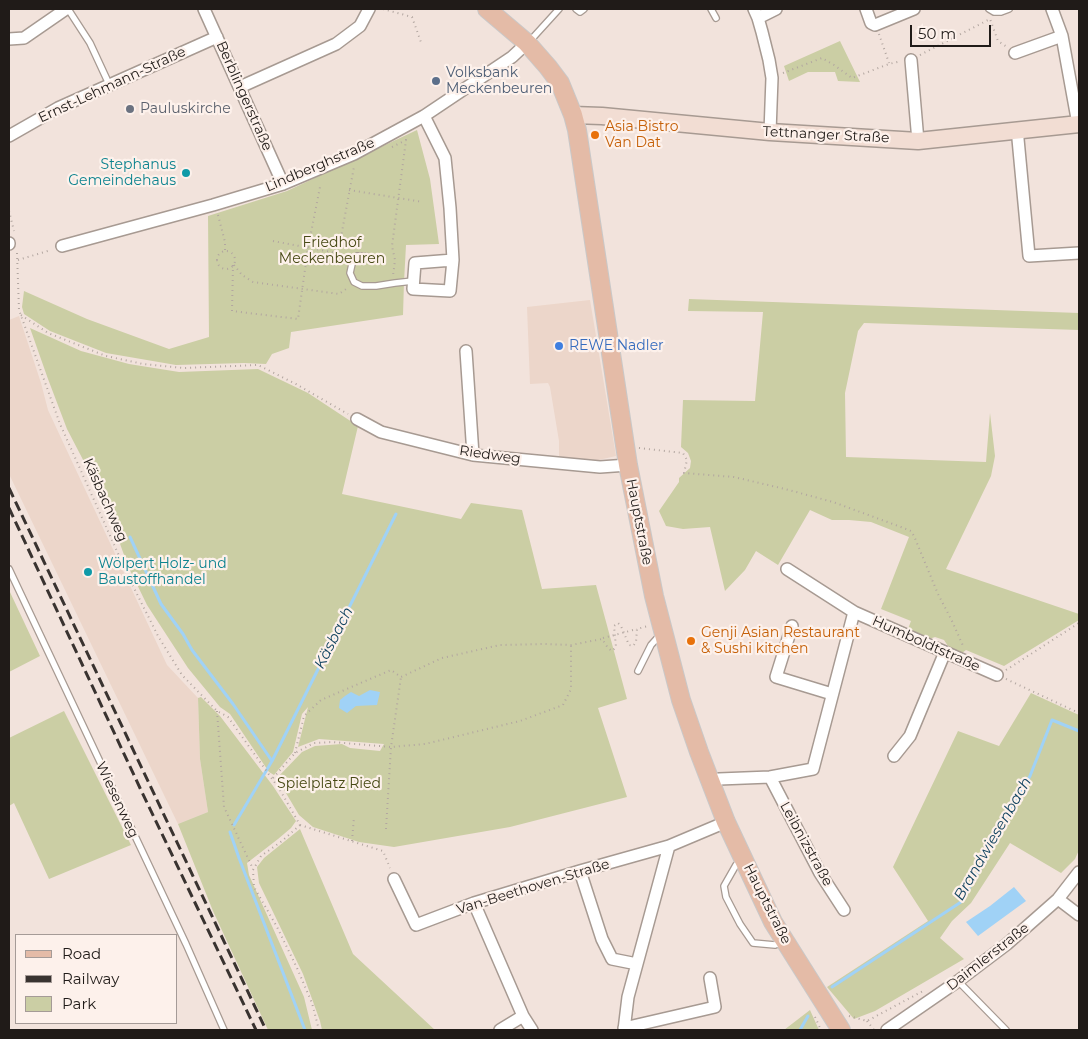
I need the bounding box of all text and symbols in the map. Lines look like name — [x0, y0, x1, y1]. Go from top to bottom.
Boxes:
scale bar — [913, 15, 994, 47]
text: 50 m — [918, 24, 956, 43]
street label: Berblingerstraße — [212, 39, 276, 153]
street label: Ernst-Lehmann-Straße — [36, 43, 188, 127]
place label: Volksbank Meckenbeuren — [446, 65, 552, 98]
marker: Volksbank Meckenbeuren — [430, 75, 442, 87]
place label: Pauluskirche — [140, 101, 231, 117]
marker: Pauluskirche — [124, 103, 136, 115]
place label: Asia Bistro Van Dat — [605, 119, 679, 152]
street label: Tettnanger Straße — [762, 123, 890, 147]
marker: Asia Bistro Van Dat — [589, 129, 601, 141]
street label: Lindberghstraße — [263, 134, 377, 196]
place label: Stephanus Gemeindehaus — [68, 157, 176, 190]
marker: Stephanus Gemeindehaus — [180, 167, 192, 179]
park label: Friedhof Meckenbeuren — [279, 235, 385, 268]
place label: REWE Nadler — [569, 338, 664, 354]
marker: REWE Nadler — [553, 340, 565, 352]
street label: Riedweg — [458, 442, 522, 468]
street label: Käsbachweg — [79, 456, 131, 544]
street label: Hauptstraße — [622, 477, 656, 567]
place label: Wölpert Holz- und Baustoffhandel — [98, 556, 227, 588]
marker: Wölpert Holz- und Baustoffhandel — [82, 566, 94, 578]
water label: Käsbach — [311, 604, 357, 672]
street label: Humboldtstraße — [869, 613, 983, 675]
place label: Genji Asian Restaurant & Sushi kitchen — [701, 625, 860, 658]
marker: Genji Asian Restaurant & Sushi kitchen — [685, 635, 697, 647]
street label: Wiesenweg — [92, 759, 142, 841]
water label: Brandwiesenbach — [950, 774, 1036, 904]
park label: Spielplatz Ried — [277, 776, 381, 792]
street label: Leibnizstraße — [776, 799, 836, 889]
street label: Van-Beethoven-Straße — [454, 856, 612, 918]
street label: Hauptstraße — [740, 861, 794, 947]
street label: Daimlerstraße — [943, 920, 1033, 994]
legend — [15, 934, 178, 1024]
text: Road — [62, 944, 101, 963]
text: Railway — [62, 969, 119, 988]
text: Park — [62, 994, 96, 1013]

